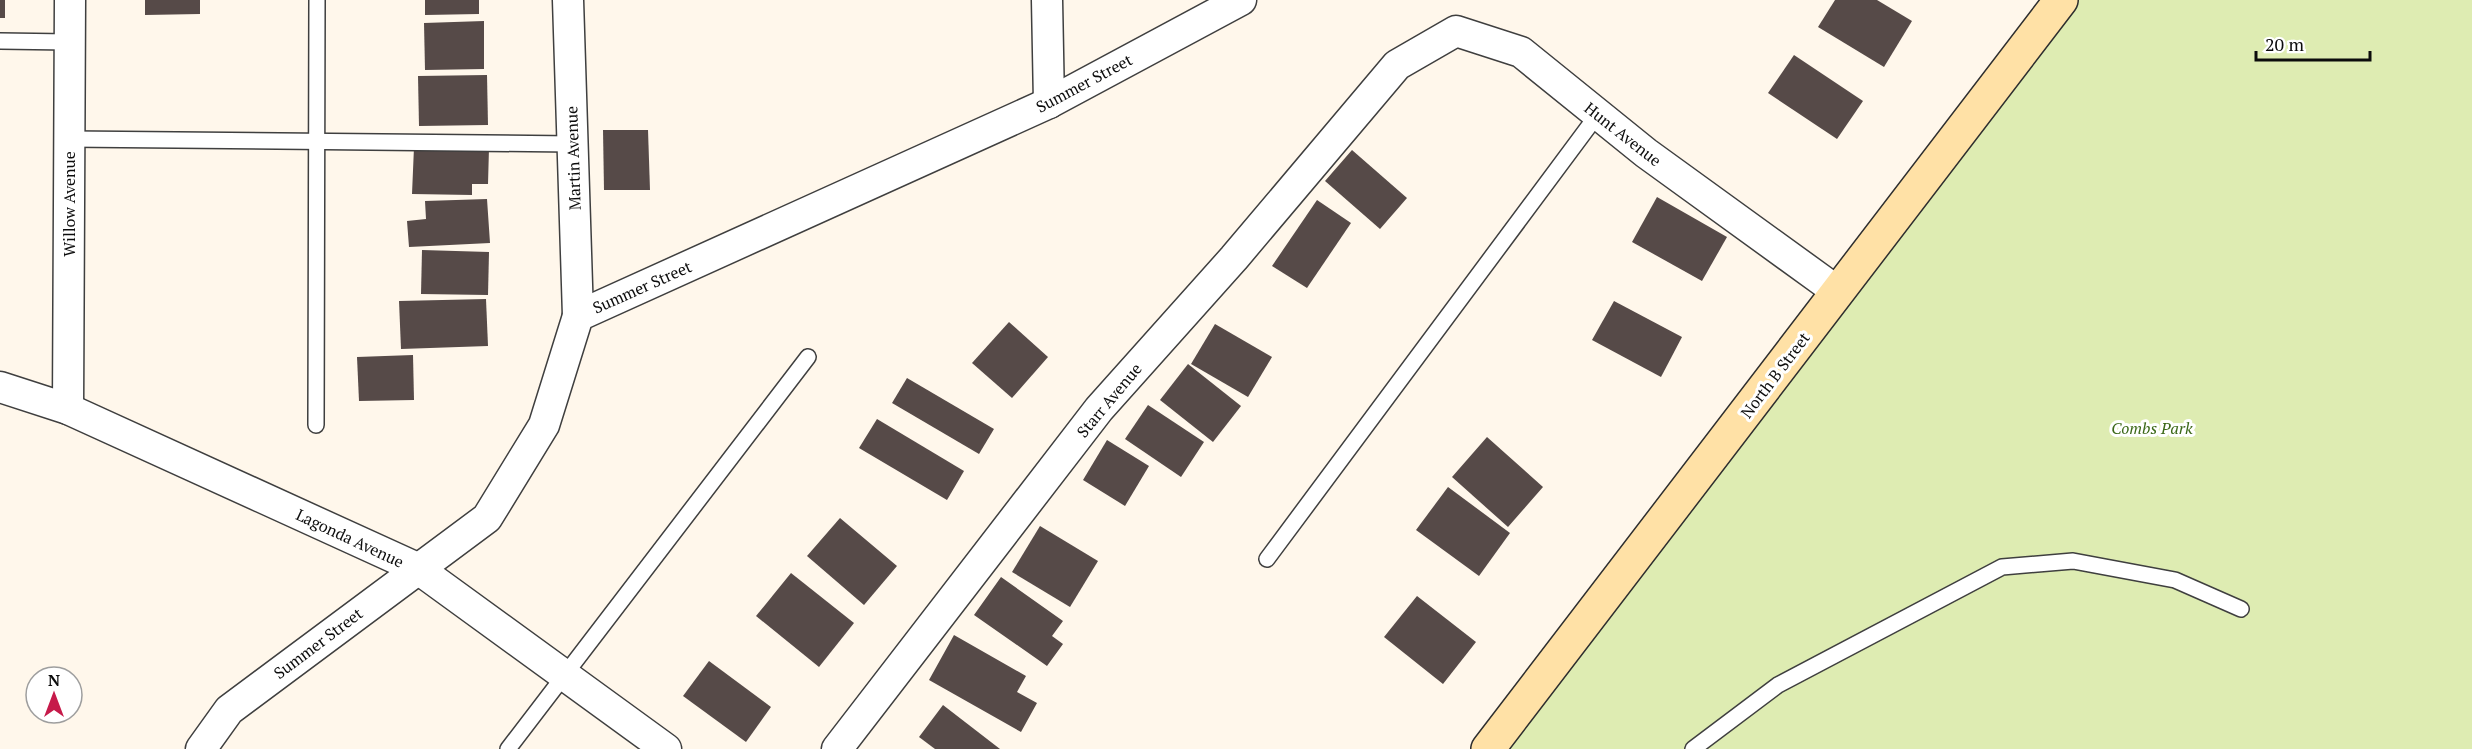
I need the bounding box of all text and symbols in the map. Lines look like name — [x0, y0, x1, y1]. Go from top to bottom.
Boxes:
scale bar — [2256, 24, 2370, 62]
text: 20 m — [2265, 32, 2305, 56]
street label: Summer Street — [1032, 48, 1136, 118]
street label: Hunt Avenue — [1580, 97, 1666, 171]
street label: Martin Avenue — [560, 105, 586, 211]
street label: Willow Avenue — [58, 151, 80, 257]
street label: Summer Street — [589, 255, 695, 319]
street label: North B Street — [1735, 327, 1815, 422]
street label: Starr Avenue — [1071, 358, 1147, 442]
park label: Combs Park — [2111, 417, 2193, 439]
street label: Lagonda Avenue — [293, 503, 407, 573]
street label: Summer Street — [269, 602, 367, 684]
north arrow — [24, 665, 84, 725]
text: N — [48, 669, 60, 691]

